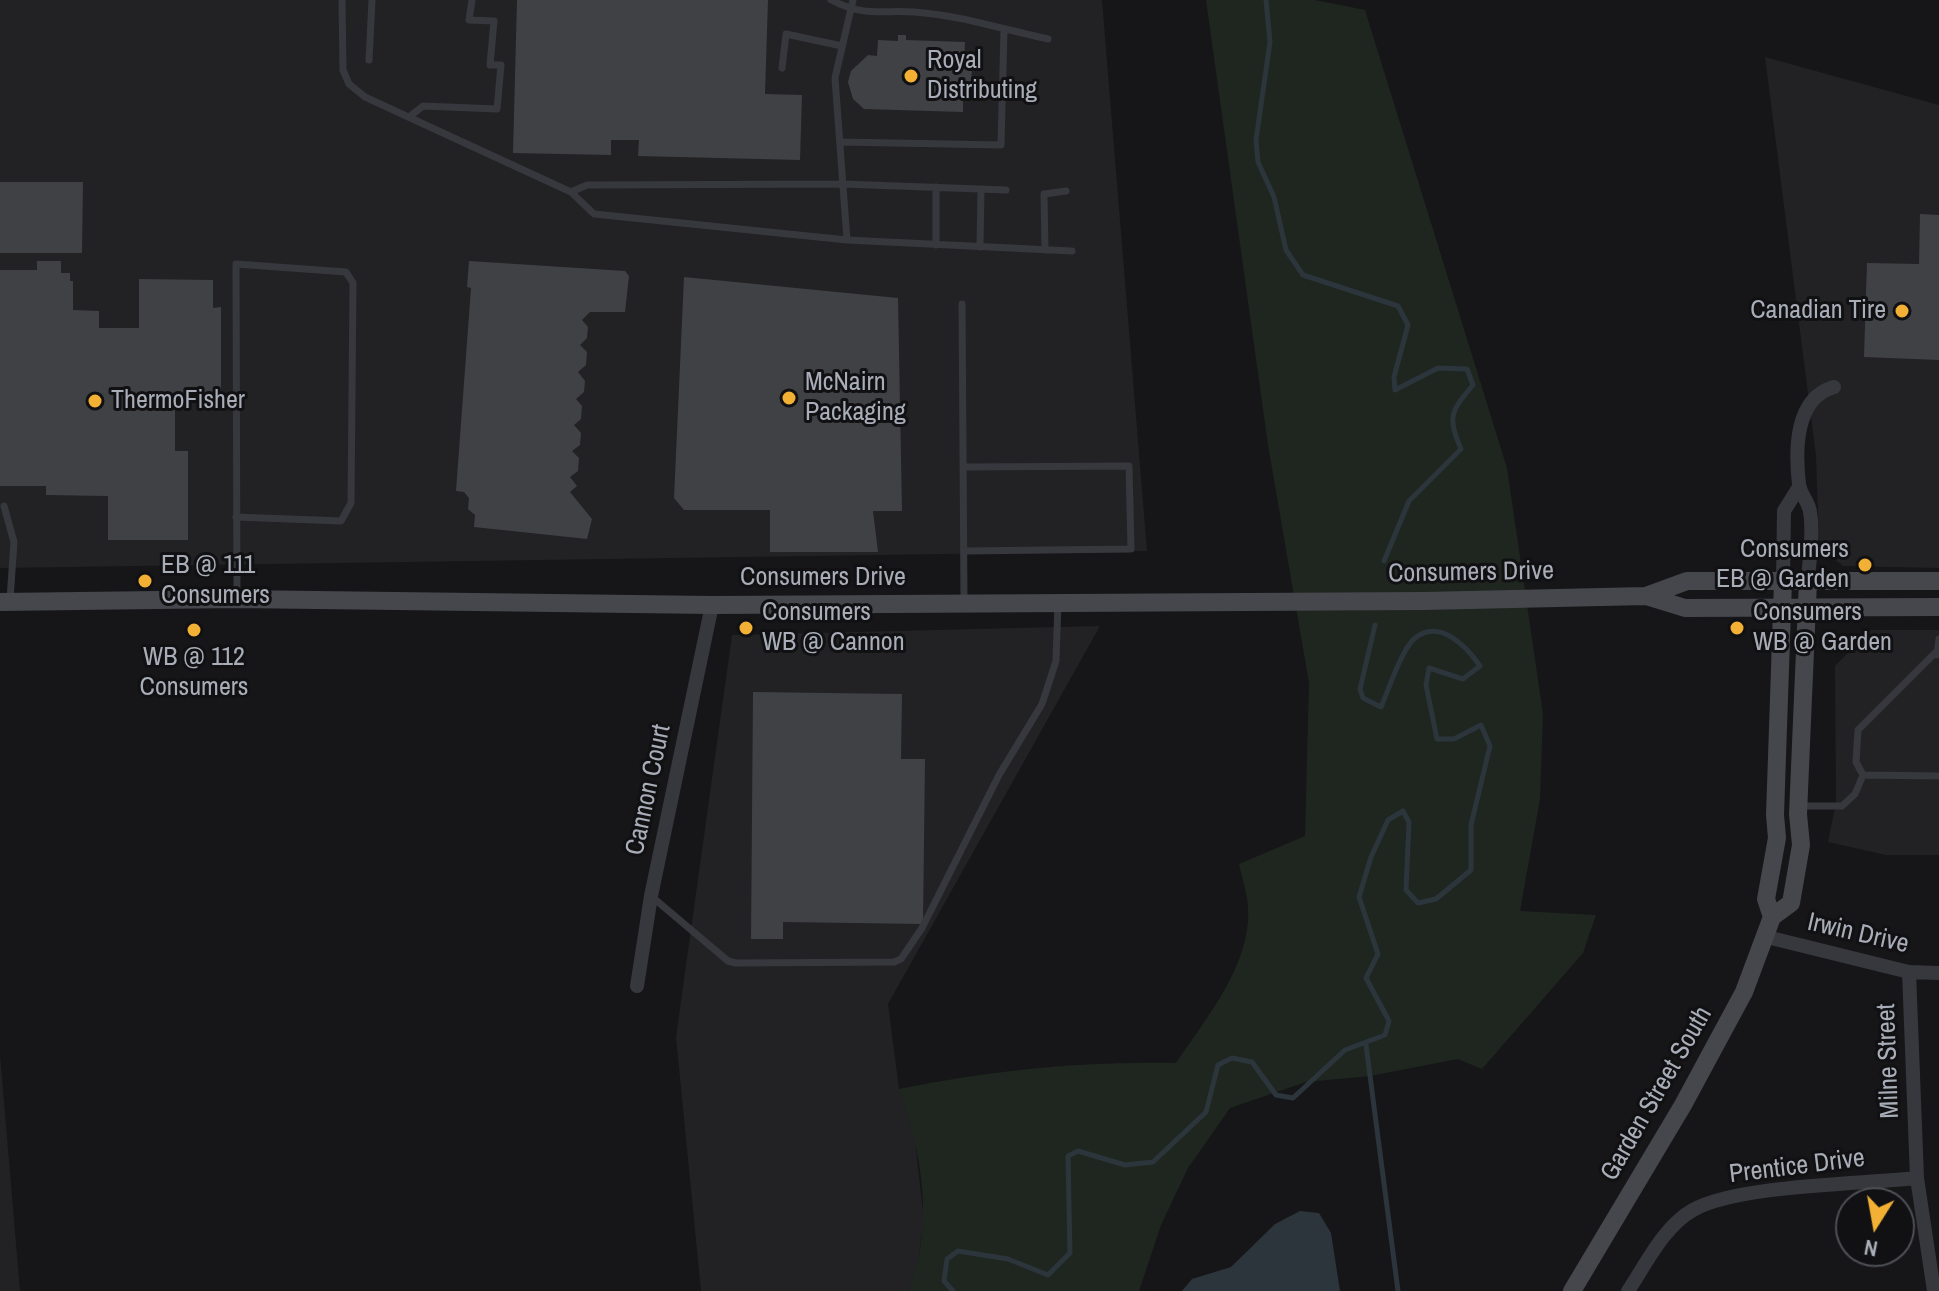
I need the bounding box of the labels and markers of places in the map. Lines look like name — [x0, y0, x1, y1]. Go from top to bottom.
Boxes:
place label: Royal Distributing — [927, 45, 1037, 106]
marker: Royal Distributing — [902, 67, 920, 85]
place label: Canadian Tire — [1750, 295, 1886, 327]
marker: Canadian Tire — [1893, 302, 1911, 320]
place label: McNairn Packaging — [805, 367, 906, 428]
place label: ThermoFisher — [111, 385, 245, 417]
marker: McNairn Packaging — [780, 389, 798, 407]
marker: ThermoFisher — [86, 392, 104, 410]
place label: Consumers EB @ Garden — [1716, 534, 1849, 596]
place label: EB @ 111 Consumers — [161, 550, 270, 612]
marker: Consumers EB @ Garden — [1856, 556, 1874, 574]
marker: EB @ 111 Consumers — [136, 572, 154, 590]
place label: Consumers WB @ Cannon — [762, 597, 905, 658]
place label: Consumers WB @ Garden — [1753, 597, 1892, 658]
marker: Consumers WB @ Cannon — [737, 619, 755, 637]
marker: Consumers WB @ Garden — [1728, 619, 1746, 637]
marker: WB @ 112 Consumers — [185, 621, 203, 639]
place label: WB @ 112 Consumers — [140, 642, 248, 704]

